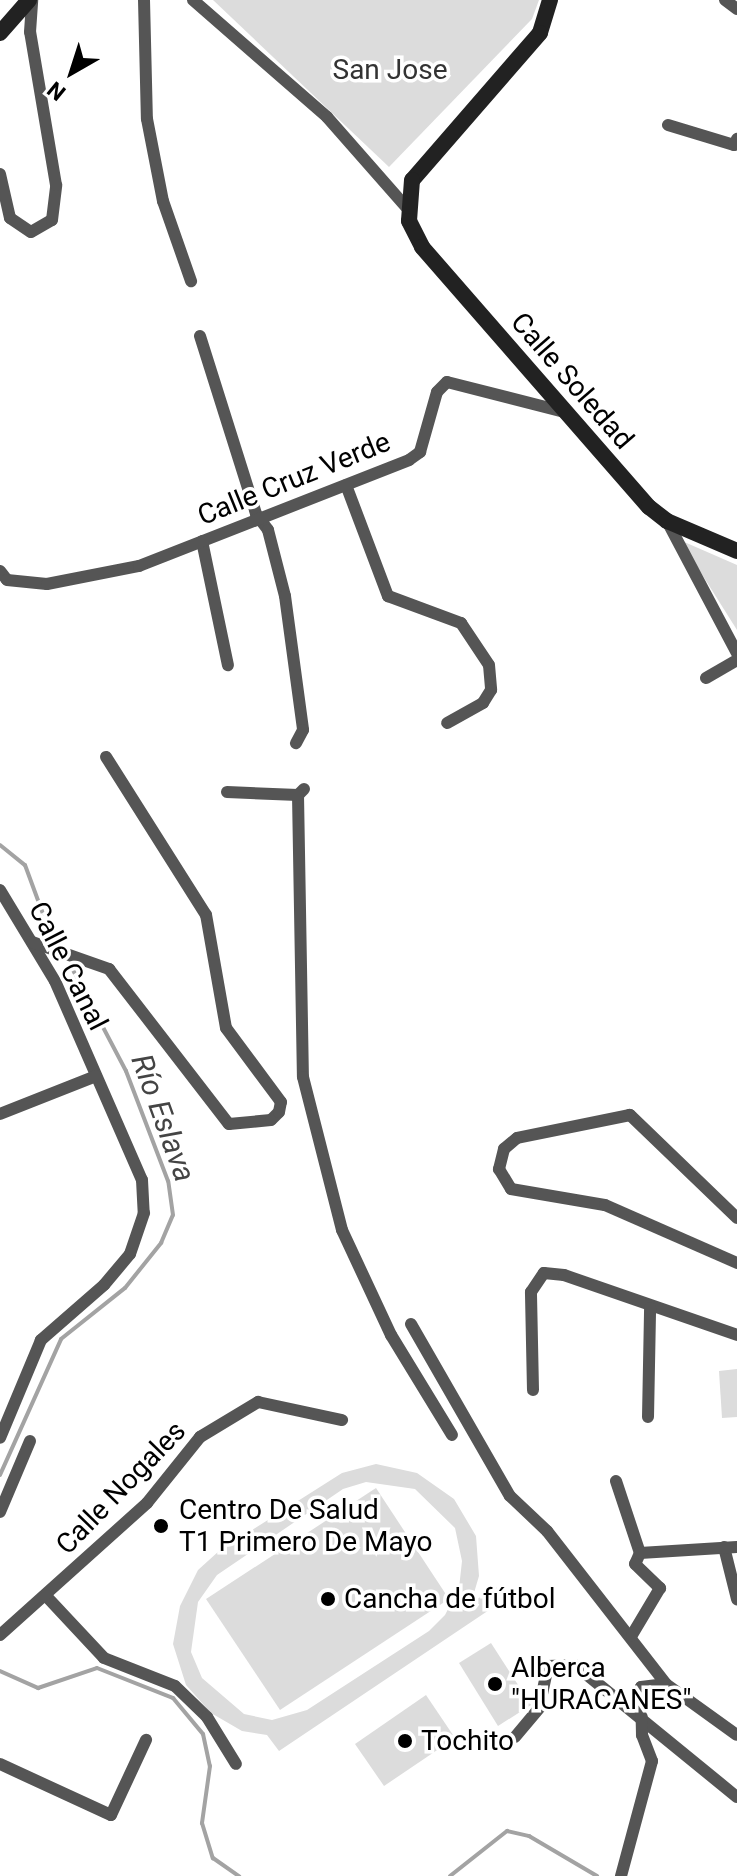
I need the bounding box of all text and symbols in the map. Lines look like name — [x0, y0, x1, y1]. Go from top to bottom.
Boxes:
north arrow — [32, 32, 112, 112]
park label: San Jose — [333, 53, 447, 87]
text: N — [43, 76, 70, 106]
street label: Calle Soledad — [504, 306, 640, 456]
street label: Calle Cruz Verde — [193, 425, 395, 533]
street label: Calle Canal — [21, 896, 115, 1036]
water label: Río Eslava — [123, 1049, 203, 1187]
street label: Calle Nogales — [49, 1415, 193, 1561]
place label: Centro De Salud T1 Primero De Mayo — [179, 1493, 433, 1559]
marker: Centro De Salud T1 Primero De Mayo — [150, 1515, 172, 1537]
place label: Cancha de fútbol — [344, 1582, 556, 1616]
marker: Cancha de fútbol — [319, 1590, 337, 1608]
place label: Alberca "HURACANES" — [511, 1651, 691, 1717]
marker: Alberca "HURACANES" — [486, 1675, 504, 1693]
place label: Tochito — [421, 1724, 514, 1758]
marker: Tochito — [396, 1732, 414, 1750]

